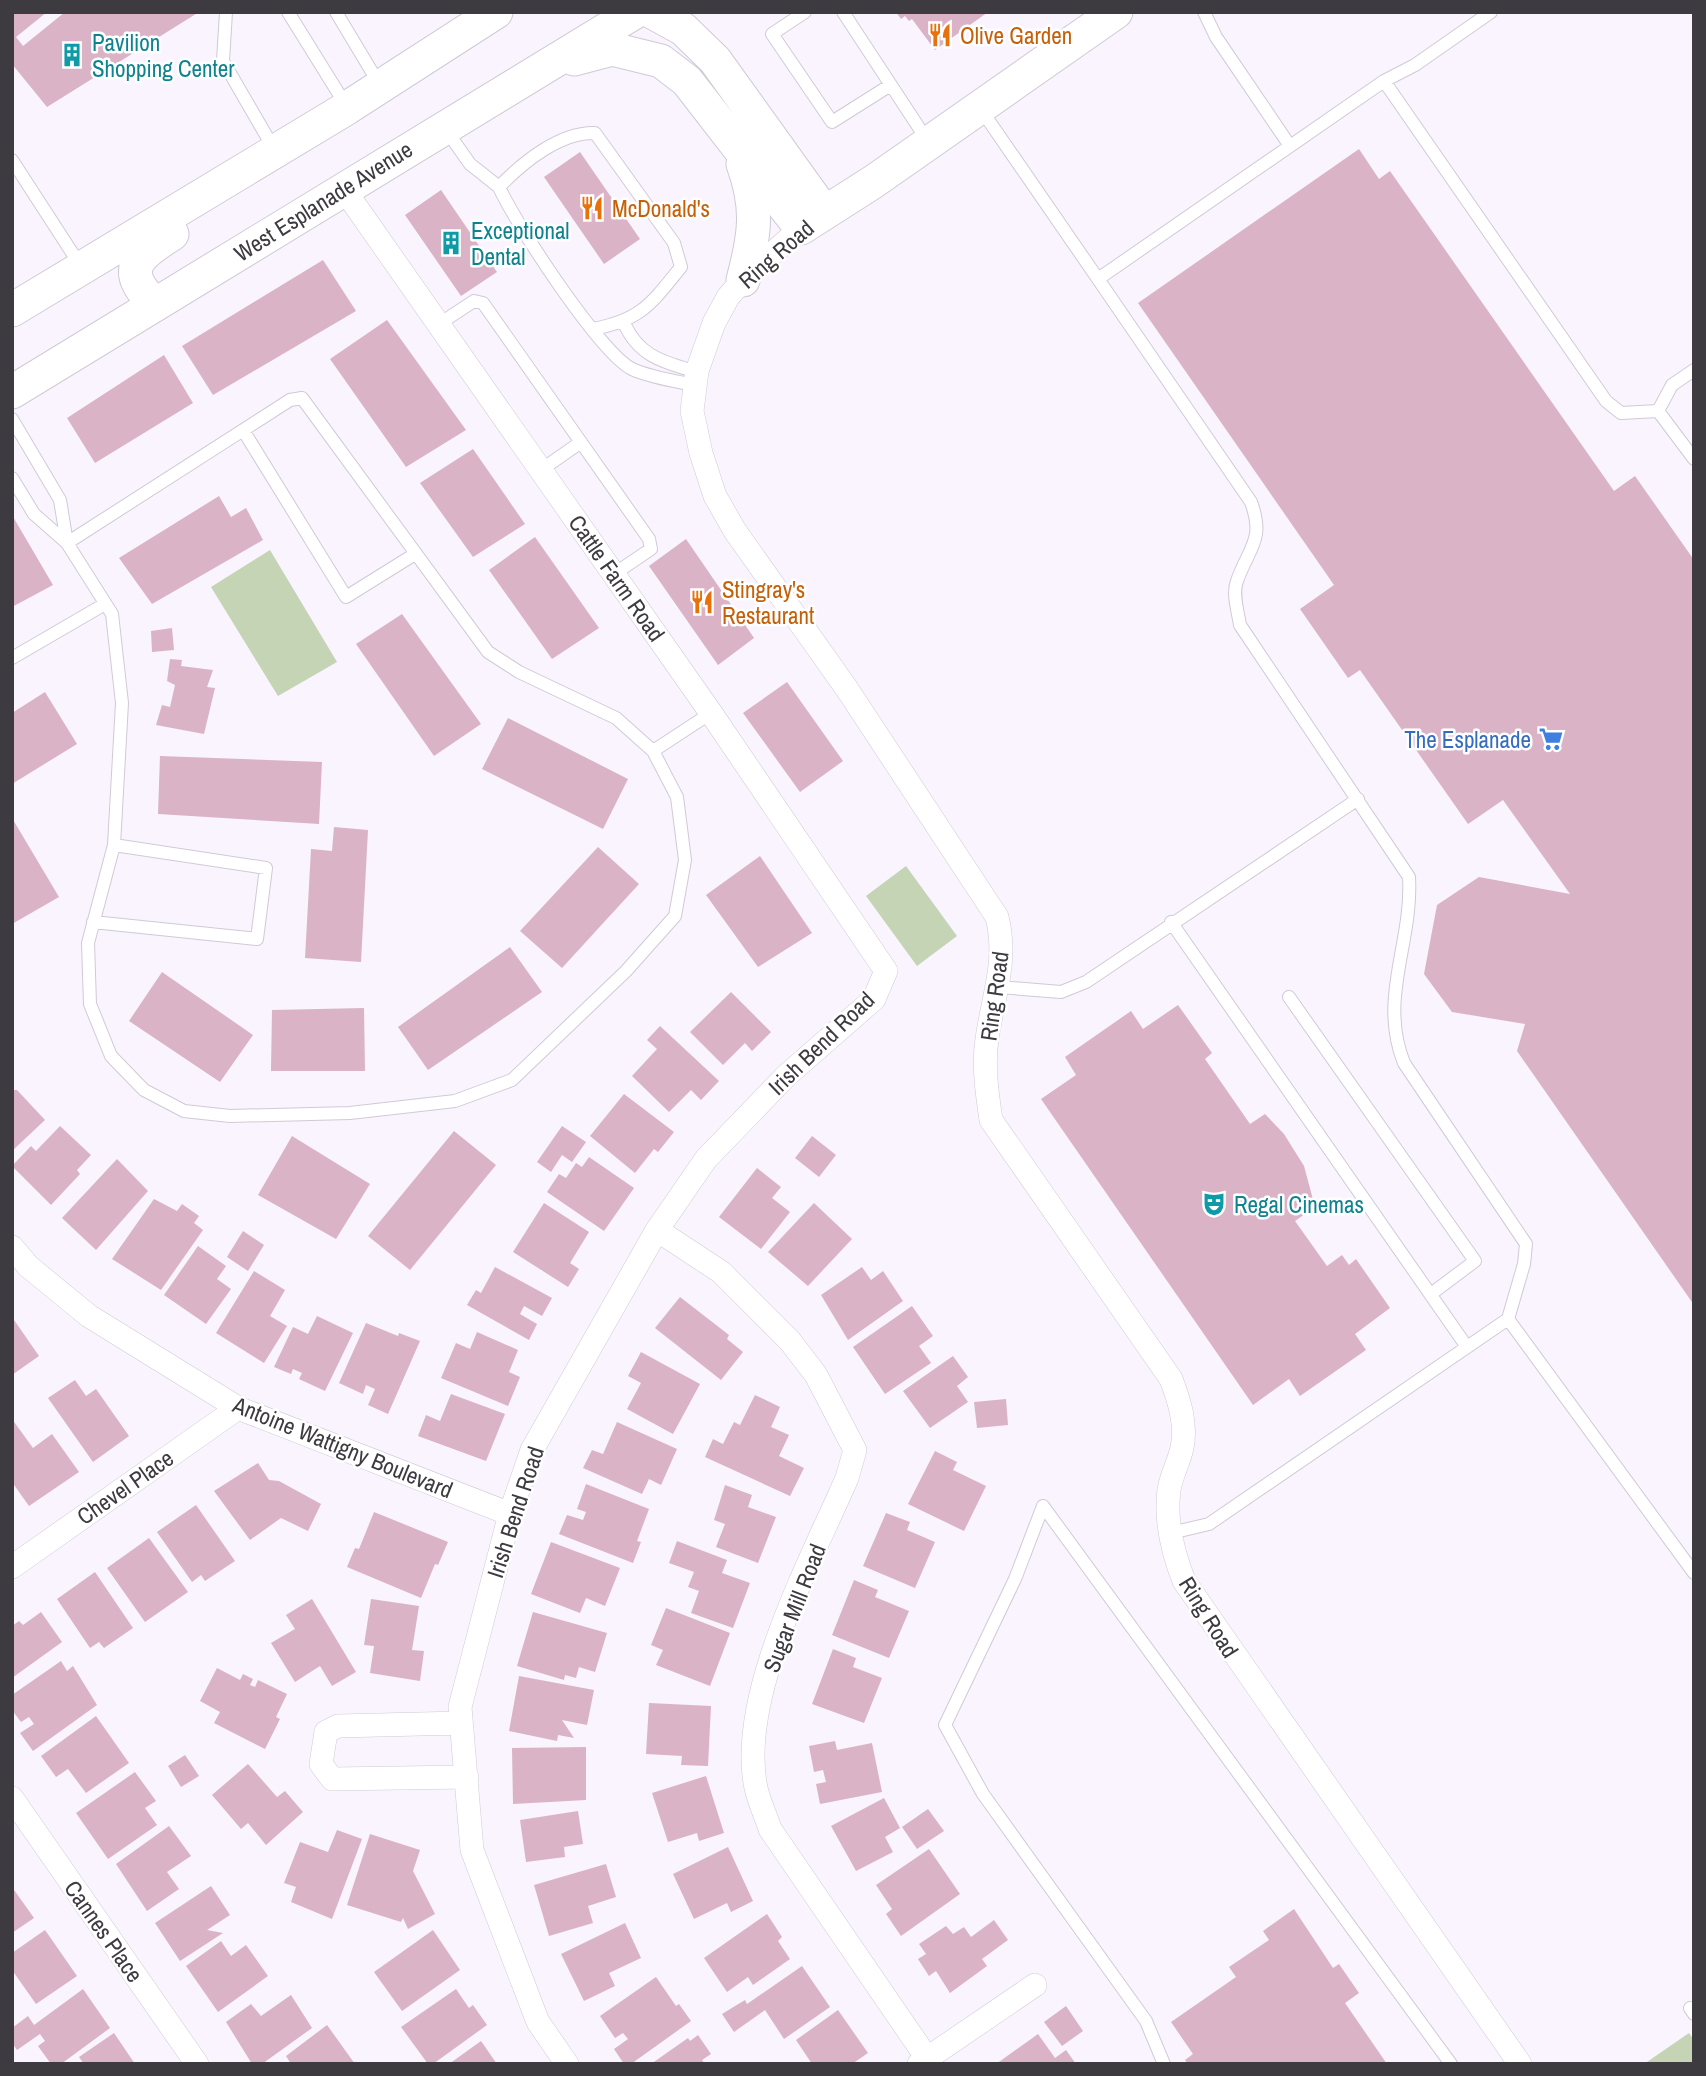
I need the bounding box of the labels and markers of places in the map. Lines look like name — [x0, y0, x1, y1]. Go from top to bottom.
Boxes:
place label: Olive Garden — [960, 20, 1072, 51]
restaurant icon: Olive Garden — [926, 21, 954, 49]
place label: Pavilion Shopping Center — [92, 27, 235, 84]
building icon: Pavilion Shopping Center — [58, 41, 86, 69]
place label: McDonald's — [612, 193, 710, 224]
restaurant icon: McDonald's — [578, 194, 606, 222]
place label: Exceptional Dental — [471, 215, 570, 272]
building icon: Exceptional Dental — [437, 229, 465, 257]
place label: Stingray's Restaurant — [722, 574, 814, 631]
restaurant icon: Stingray's Restaurant — [688, 588, 716, 616]
place label: The Esplanade — [1404, 724, 1531, 755]
supermarket icon: The Esplanade — [1537, 725, 1565, 753]
place label: Regal Cinemas — [1234, 1189, 1364, 1220]
theatre icon: Regal Cinemas — [1200, 1190, 1228, 1218]

